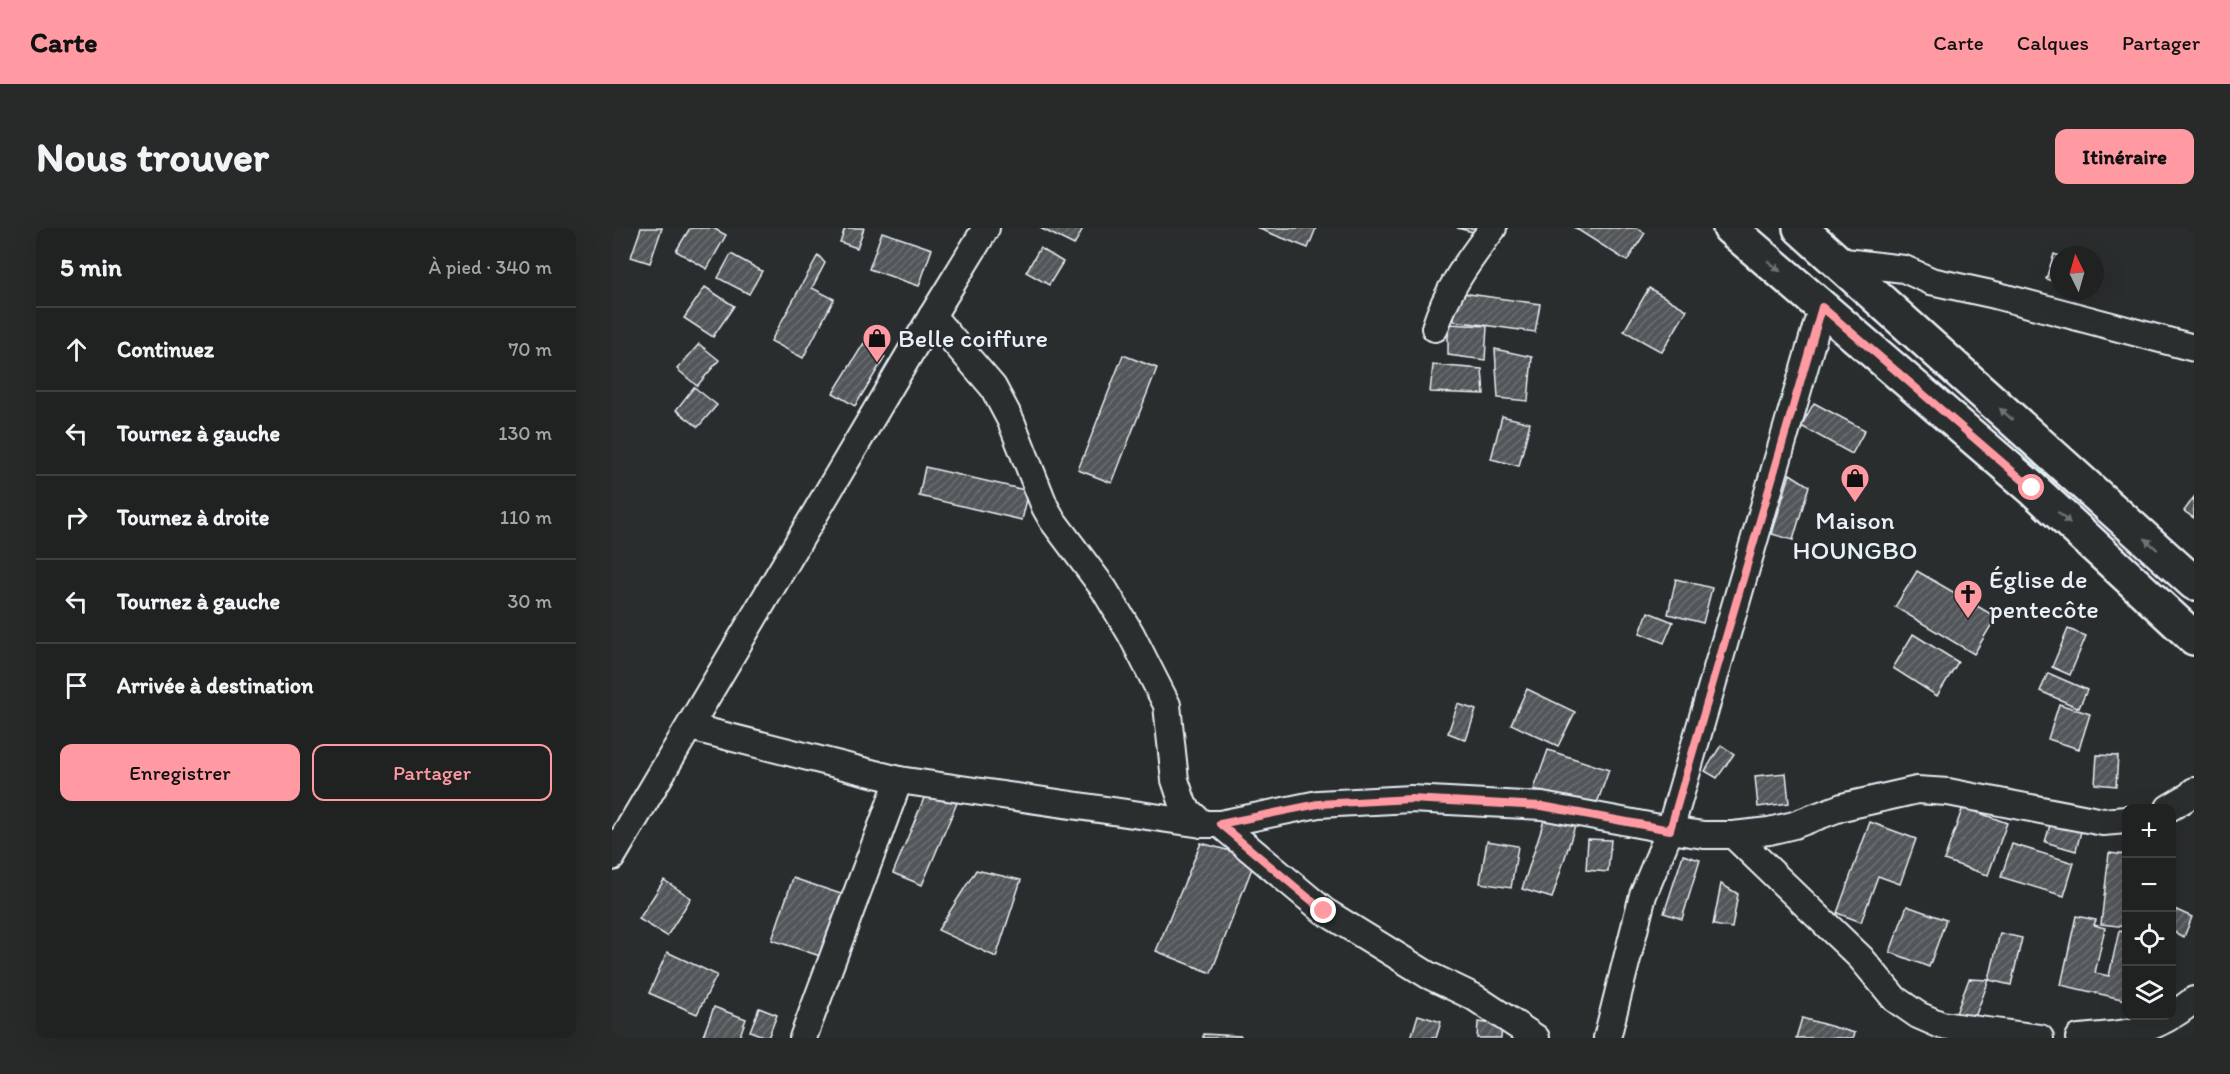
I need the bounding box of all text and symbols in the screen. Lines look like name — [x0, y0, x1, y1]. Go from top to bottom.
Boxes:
text: Carte — [30, 25, 97, 59]
text: Carte — [1933, 30, 1984, 55]
text: Calques — [2017, 30, 2089, 55]
text: Partager — [2122, 30, 2200, 55]
button: Itinéraire — [2055, 129, 2194, 184]
text: Nous trouver — [36, 131, 269, 182]
north arrow — [2050, 246, 2104, 300]
text: 5 min — [60, 251, 122, 283]
text: À pied · 340 m — [428, 255, 552, 279]
one-way arrow — [1766, 259, 1781, 272]
shop icon: Belle coiffure — [861, 322, 893, 364]
place label: Belle coiffure — [898, 322, 1048, 354]
icon: ahead — [60, 333, 93, 366]
text: Continuez — [117, 336, 214, 363]
text: 70 m — [508, 337, 552, 361]
one-way arrow — [1999, 408, 2014, 421]
icon: left — [60, 417, 93, 450]
text: Tournez à gauche — [117, 420, 280, 447]
text: 130 m — [498, 421, 552, 445]
shop icon: Maison HOUNGBO — [1839, 462, 1871, 504]
route start — [2018, 474, 2044, 500]
icon: right — [60, 501, 93, 534]
text: Tournez à droite — [117, 504, 269, 531]
place label: Maison HOUNGBO — [1792, 504, 1918, 566]
text: 110 m — [500, 505, 552, 529]
one-way arrow — [2057, 510, 2071, 524]
one-way arrow — [2143, 537, 2158, 551]
place label: Église de pentecôte — [1989, 563, 2099, 625]
church icon: Église de pentecôte — [1952, 578, 1984, 620]
icon: left — [60, 585, 93, 618]
text: Tournez à gauche — [117, 588, 280, 615]
text: 30 m — [507, 589, 552, 613]
icon: arrive — [60, 669, 93, 702]
text: Arrivée à destination — [117, 672, 313, 699]
button: Enregistrer — [60, 744, 300, 801]
button: Partager — [312, 744, 552, 801]
map controls — [2122, 804, 2176, 1020]
button: + — [2122, 804, 2176, 858]
button: − — [2122, 858, 2176, 912]
route end — [1310, 897, 1336, 923]
button: locate — [2122, 912, 2176, 966]
button: layers — [2122, 966, 2176, 1020]

